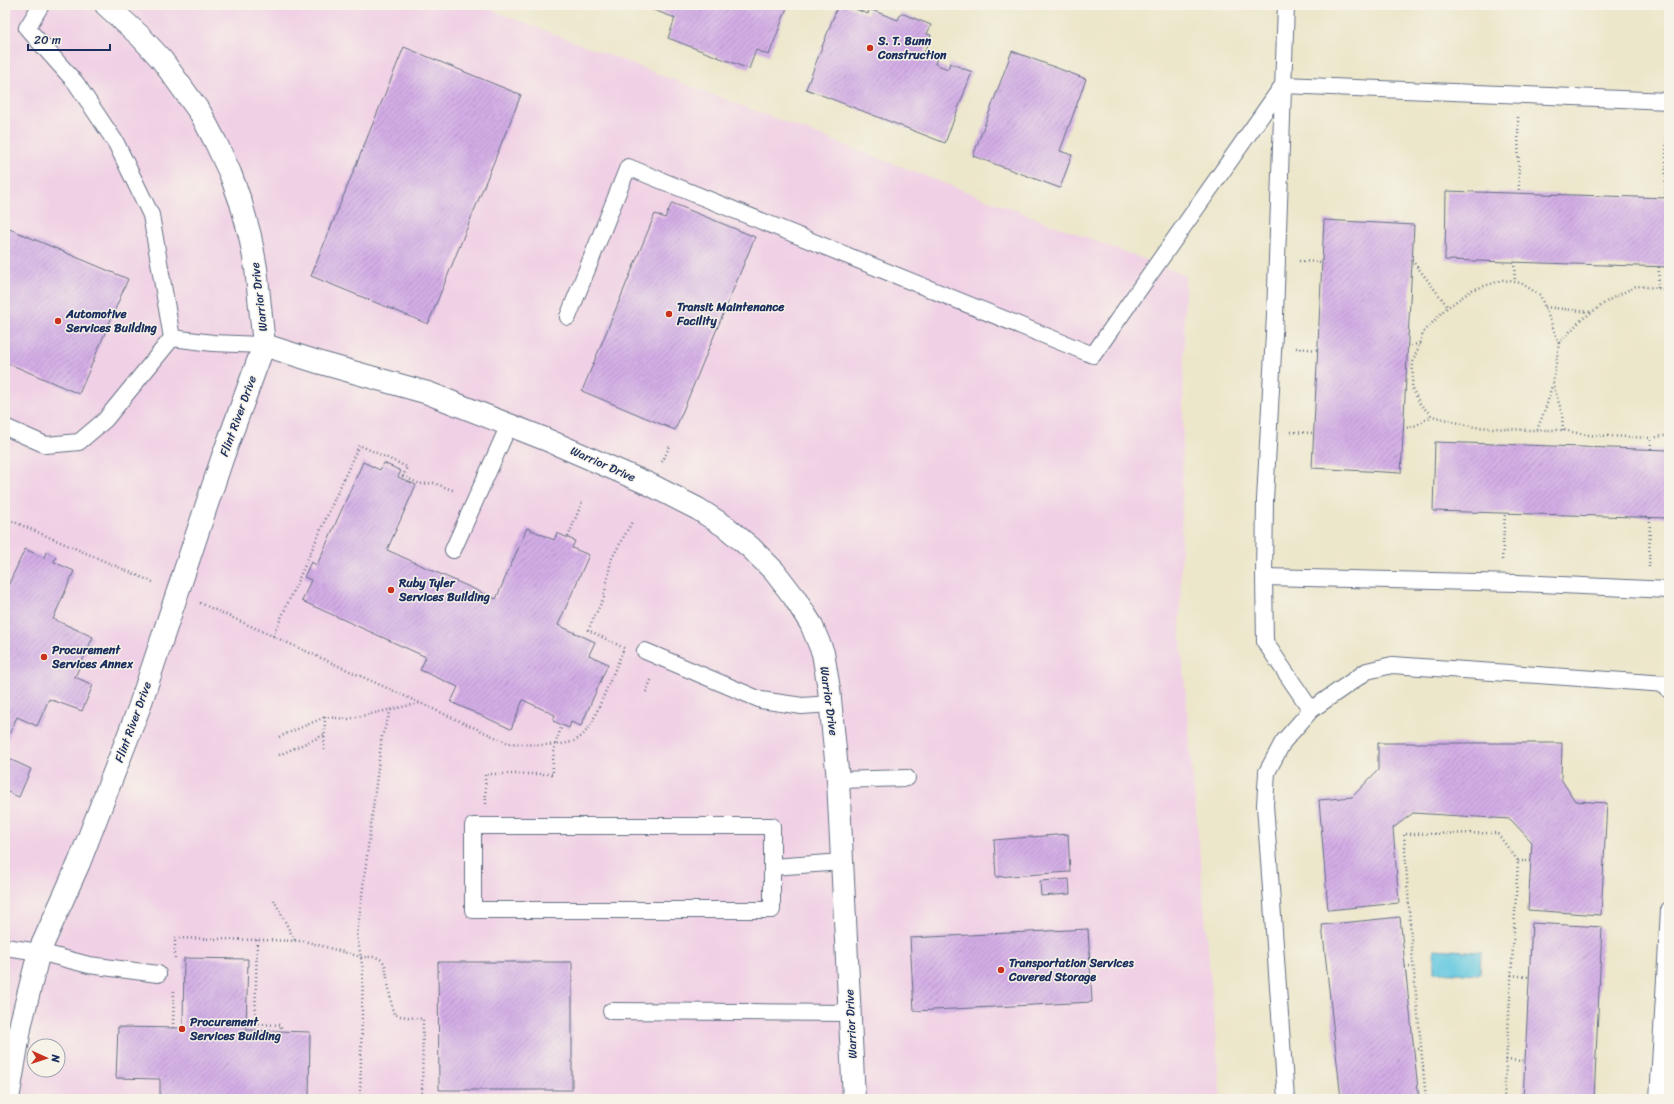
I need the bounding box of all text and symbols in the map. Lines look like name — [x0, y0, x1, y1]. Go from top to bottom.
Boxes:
scale bar — [28, 26, 110, 52]
text: 20 m — [34, 29, 61, 51]
place label: S. T. Bunn Construction — [877, 30, 947, 66]
marker: S. T. Bunn Construction — [865, 43, 875, 53]
street label: Warrior Drive — [244, 261, 274, 333]
place label: Transit Maintenance Facility — [676, 296, 785, 332]
place label: Automotive Services Building — [65, 303, 158, 339]
marker: Transit Maintenance Facility — [664, 309, 674, 319]
marker: Automotive Services Building — [53, 316, 63, 326]
street label: Flint River Drive — [213, 372, 263, 460]
street label: Warrior Drive — [567, 440, 639, 488]
place label: Ruby Tyler Services Building — [398, 572, 491, 608]
marker: Ruby Tyler Services Building — [386, 585, 396, 595]
place label: Procurement Services Annex — [51, 639, 134, 675]
marker: Procurement Services Annex — [39, 652, 49, 662]
street label: Warrior Drive — [813, 665, 845, 737]
street label: Flint River Drive — [108, 678, 158, 766]
place label: Transportation Services Covered Storage — [1008, 952, 1135, 988]
marker: Transportation Services Covered Storage — [996, 965, 1006, 975]
street label: Warrior Drive — [838, 989, 864, 1059]
place label: Procurement Services Building — [189, 1011, 282, 1047]
marker: Procurement Services Building — [177, 1024, 187, 1034]
north arrow — [26, 1038, 66, 1078]
text: N — [46, 1053, 65, 1063]

